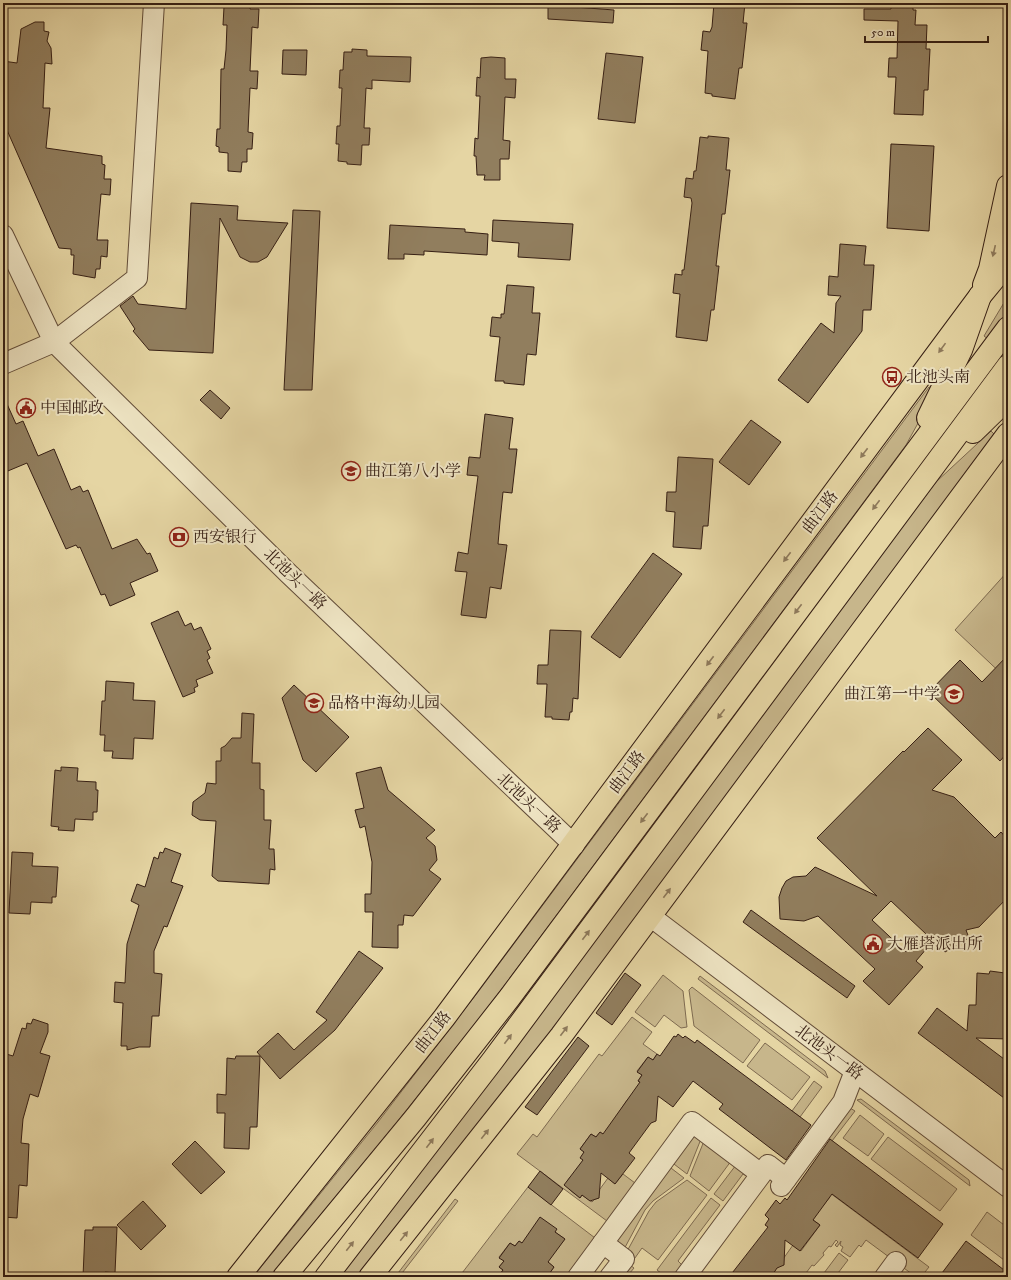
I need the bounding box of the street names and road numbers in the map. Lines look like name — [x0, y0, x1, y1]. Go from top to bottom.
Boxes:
street label: 曲江路 — [798, 487, 842, 537]
street label: 北池头一路 — [259, 544, 331, 614]
street label: 曲江路 — [605, 747, 649, 797]
street label: 北池头一路 — [493, 768, 565, 838]
street label: 曲江路 — [410, 1007, 456, 1057]
street label: 北池头一路 — [791, 1020, 867, 1084]

